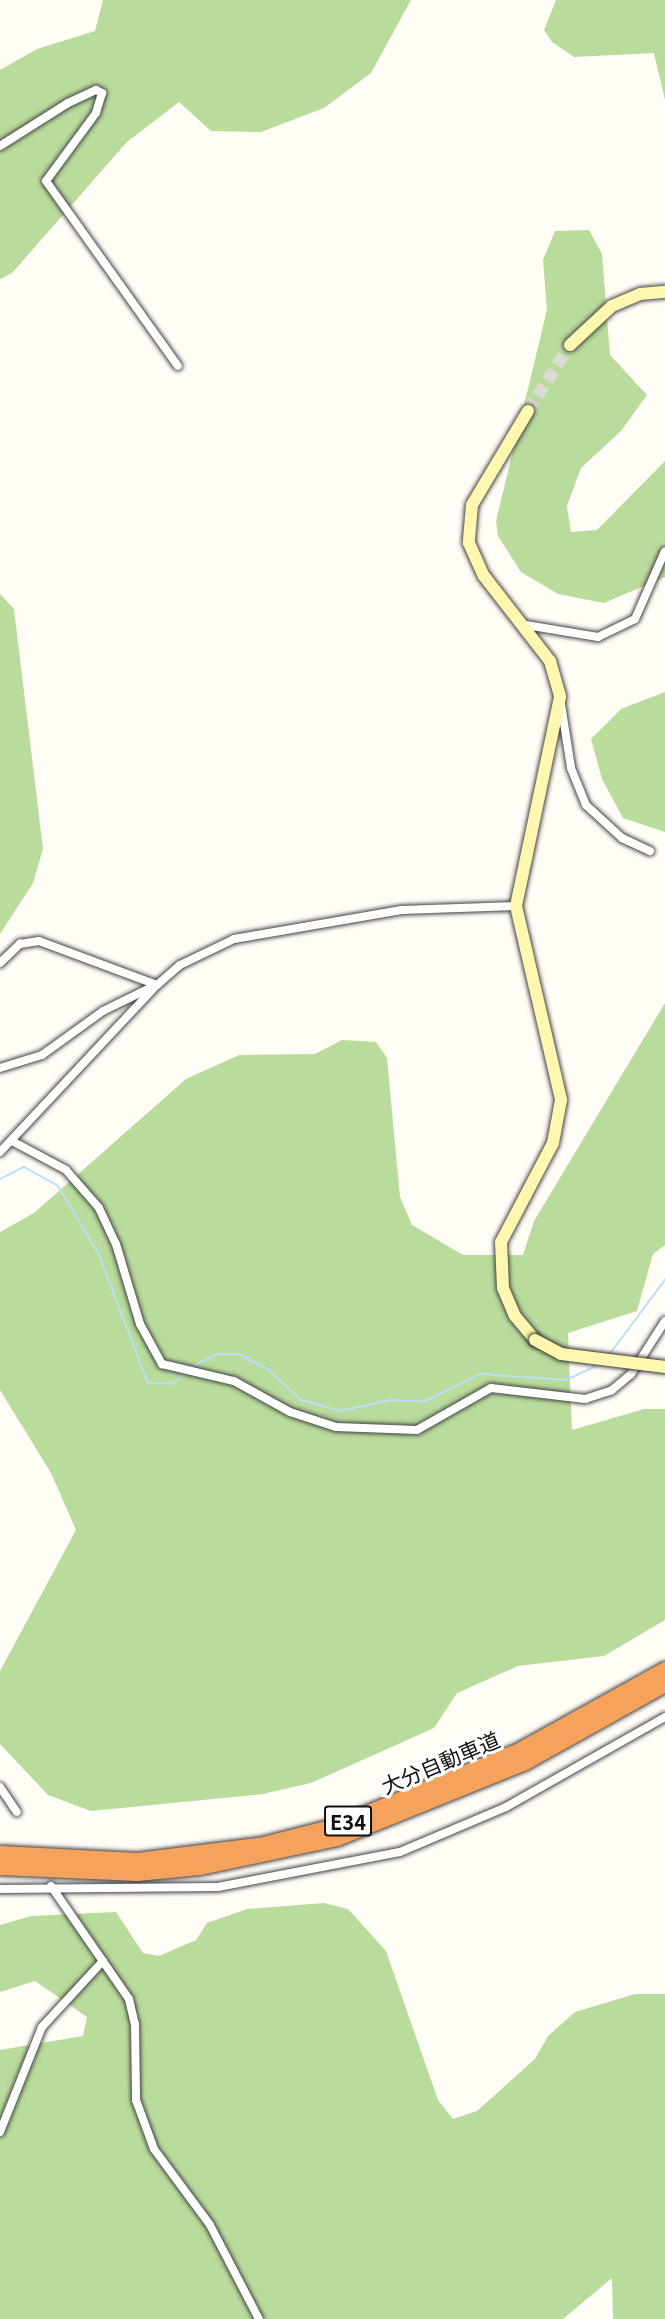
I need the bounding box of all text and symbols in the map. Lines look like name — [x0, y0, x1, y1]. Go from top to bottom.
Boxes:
street label: 大分自動車道 — [377, 1726, 503, 1798]
road number: E34 — [324, 1804, 372, 1838]

